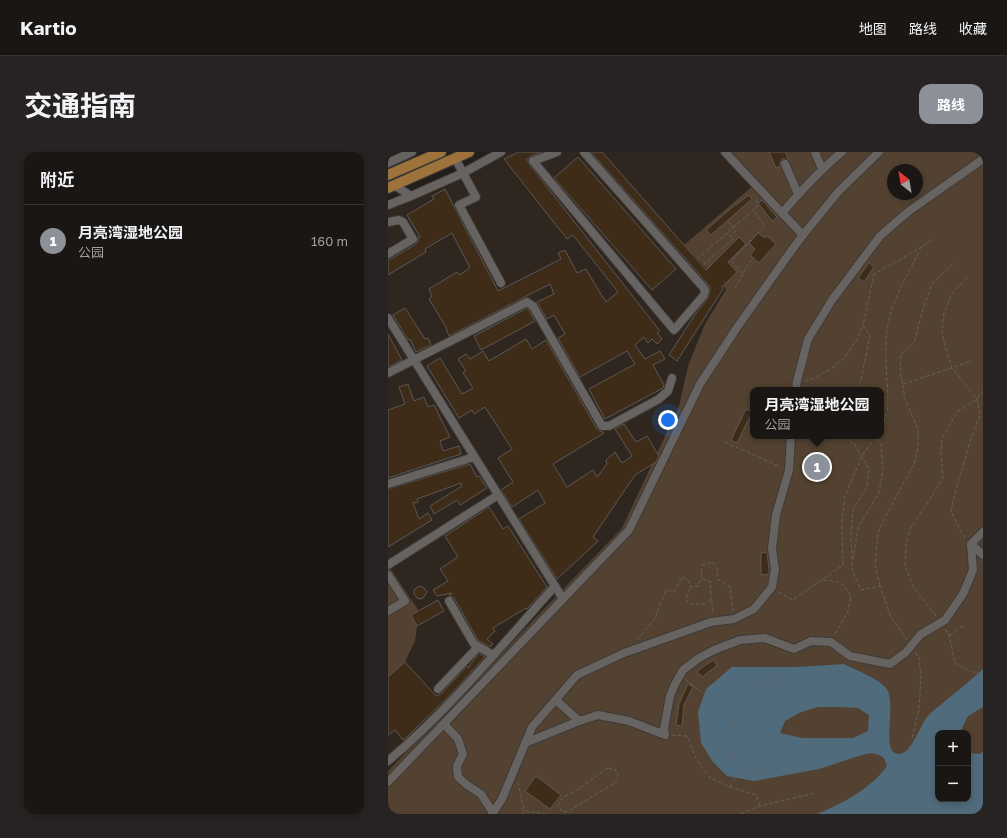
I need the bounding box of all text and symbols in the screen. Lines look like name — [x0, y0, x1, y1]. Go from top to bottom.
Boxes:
text: Kartio — [20, 16, 77, 39]
text: 地图 — [859, 20, 887, 37]
text: 路线 — [909, 20, 937, 37]
text: 收藏 — [959, 20, 987, 37]
button: 路线 — [919, 84, 983, 124]
text: 交通指南 — [24, 89, 136, 122]
north arrow — [887, 164, 923, 200]
text: 附近 — [40, 169, 74, 190]
text: 月亮湾湿地公园 — [78, 223, 183, 241]
text: 1 — [50, 233, 56, 249]
text: 160 m — [311, 233, 348, 249]
text: 公园 — [78, 244, 104, 260]
popup — [750, 387, 884, 439]
text: 月亮湾湿地公园 — [764, 395, 870, 413]
your location — [658, 410, 678, 430]
text: 公园 — [764, 416, 791, 432]
pin: 1 — [804, 452, 830, 482]
map controls — [935, 730, 971, 802]
button: + — [935, 730, 971, 766]
button: − — [935, 766, 971, 802]

